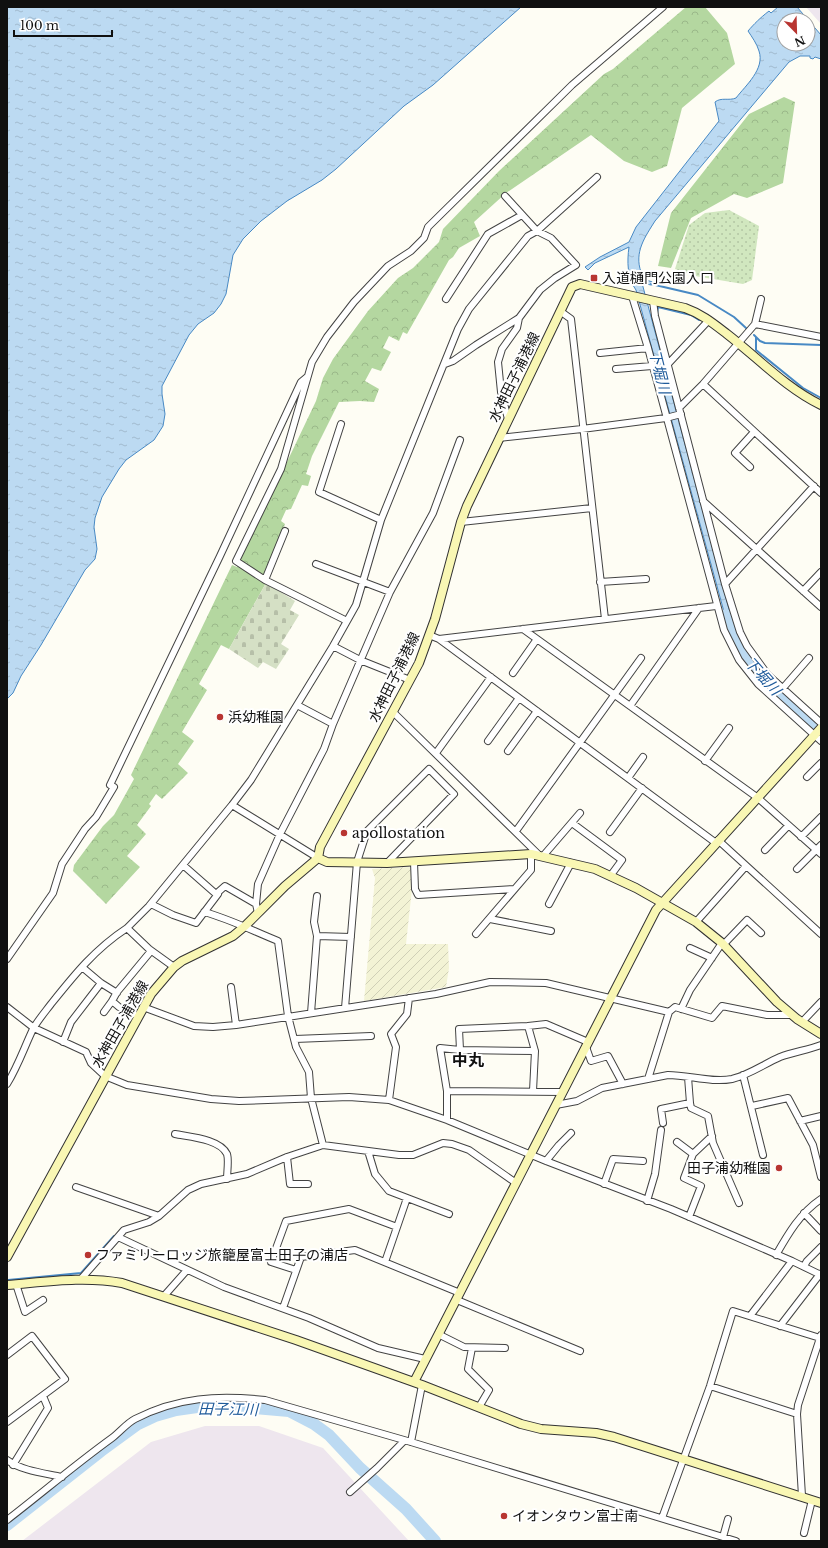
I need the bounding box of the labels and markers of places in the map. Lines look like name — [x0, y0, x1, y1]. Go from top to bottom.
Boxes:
place label: 入道樋門公園入口 — [602, 269, 714, 287]
marker: 入道樋門公園入口 — [589, 273, 599, 283]
place label: 浜幼稚園 — [228, 708, 284, 726]
marker: 浜幼稚園 — [215, 712, 225, 722]
place label: apollostation — [352, 824, 445, 842]
marker: apollostation — [339, 828, 349, 838]
place label: 田子浦幼稚園 — [687, 1159, 771, 1177]
marker: 田子浦幼稚園 — [774, 1163, 784, 1173]
place label: ファミリーロッジ旅籠屋富士田子の浦店 — [96, 1246, 348, 1264]
marker: ファミリーロッジ旅籠屋富士田子の浦店 — [83, 1250, 93, 1260]
place label: イオンタウン富士南 — [512, 1507, 638, 1525]
marker: イオンタウン富士南 — [499, 1511, 509, 1521]

